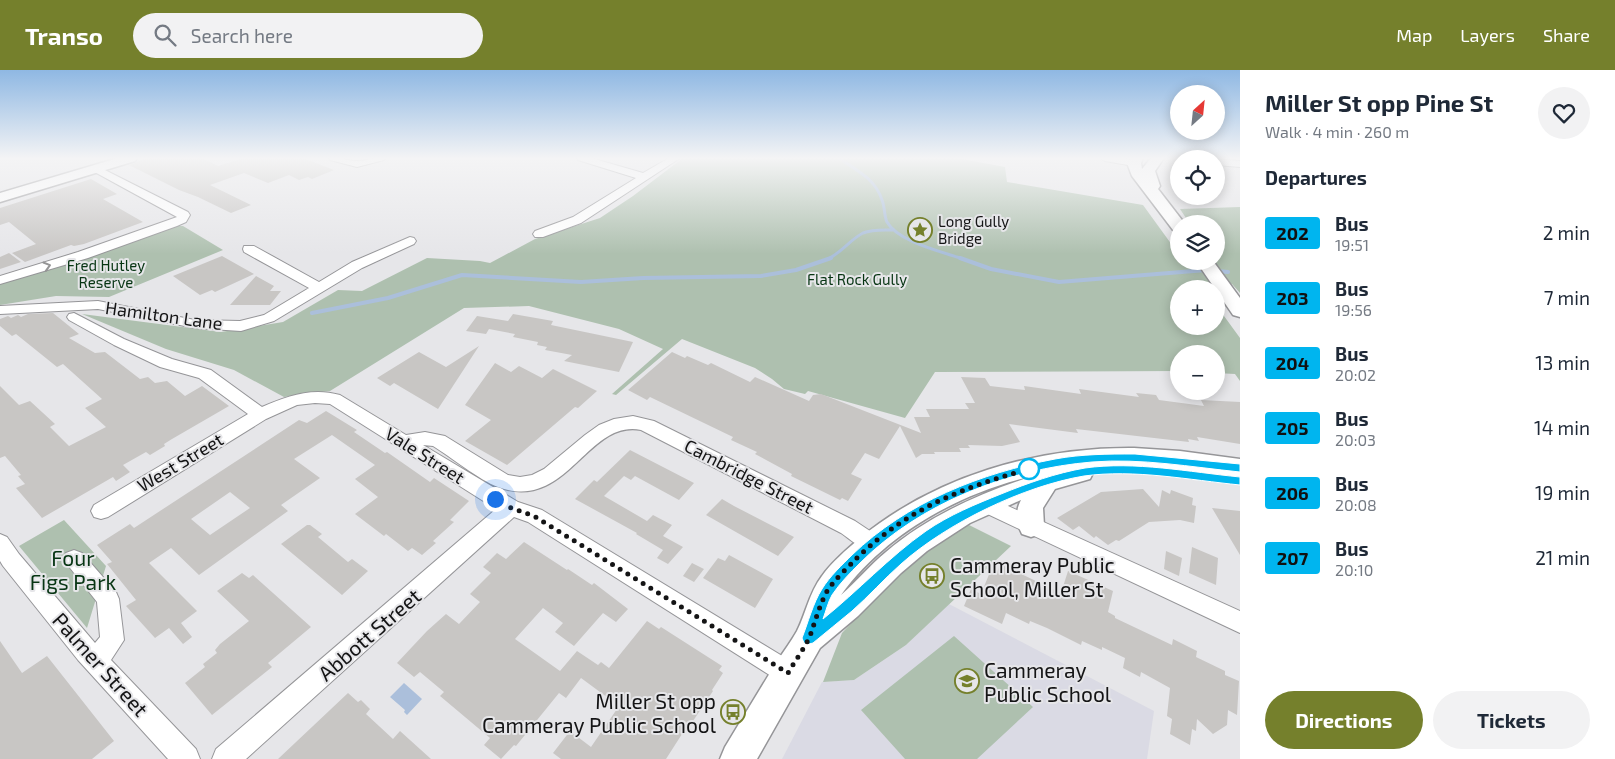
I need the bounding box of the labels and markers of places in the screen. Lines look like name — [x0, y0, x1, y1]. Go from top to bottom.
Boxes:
place label: Long Gully Bridge — [938, 212, 1009, 247]
place icon: Long Gully Bridge — [907, 217, 933, 243]
unlabelled marker — [1018, 458, 1040, 480]
place label: Cammeray Public School, Miller St — [950, 552, 1115, 601]
bus stop icon: Cammeray Public School, Miller St — [919, 563, 945, 589]
place label: Cammeray Public School — [984, 657, 1112, 706]
school or university icon: Cammeray Public School — [954, 668, 980, 694]
place label: Miller St opp Cammeray Public School — [482, 688, 717, 737]
bus stop icon: Miller St opp Cammeray Public School — [720, 699, 746, 725]

